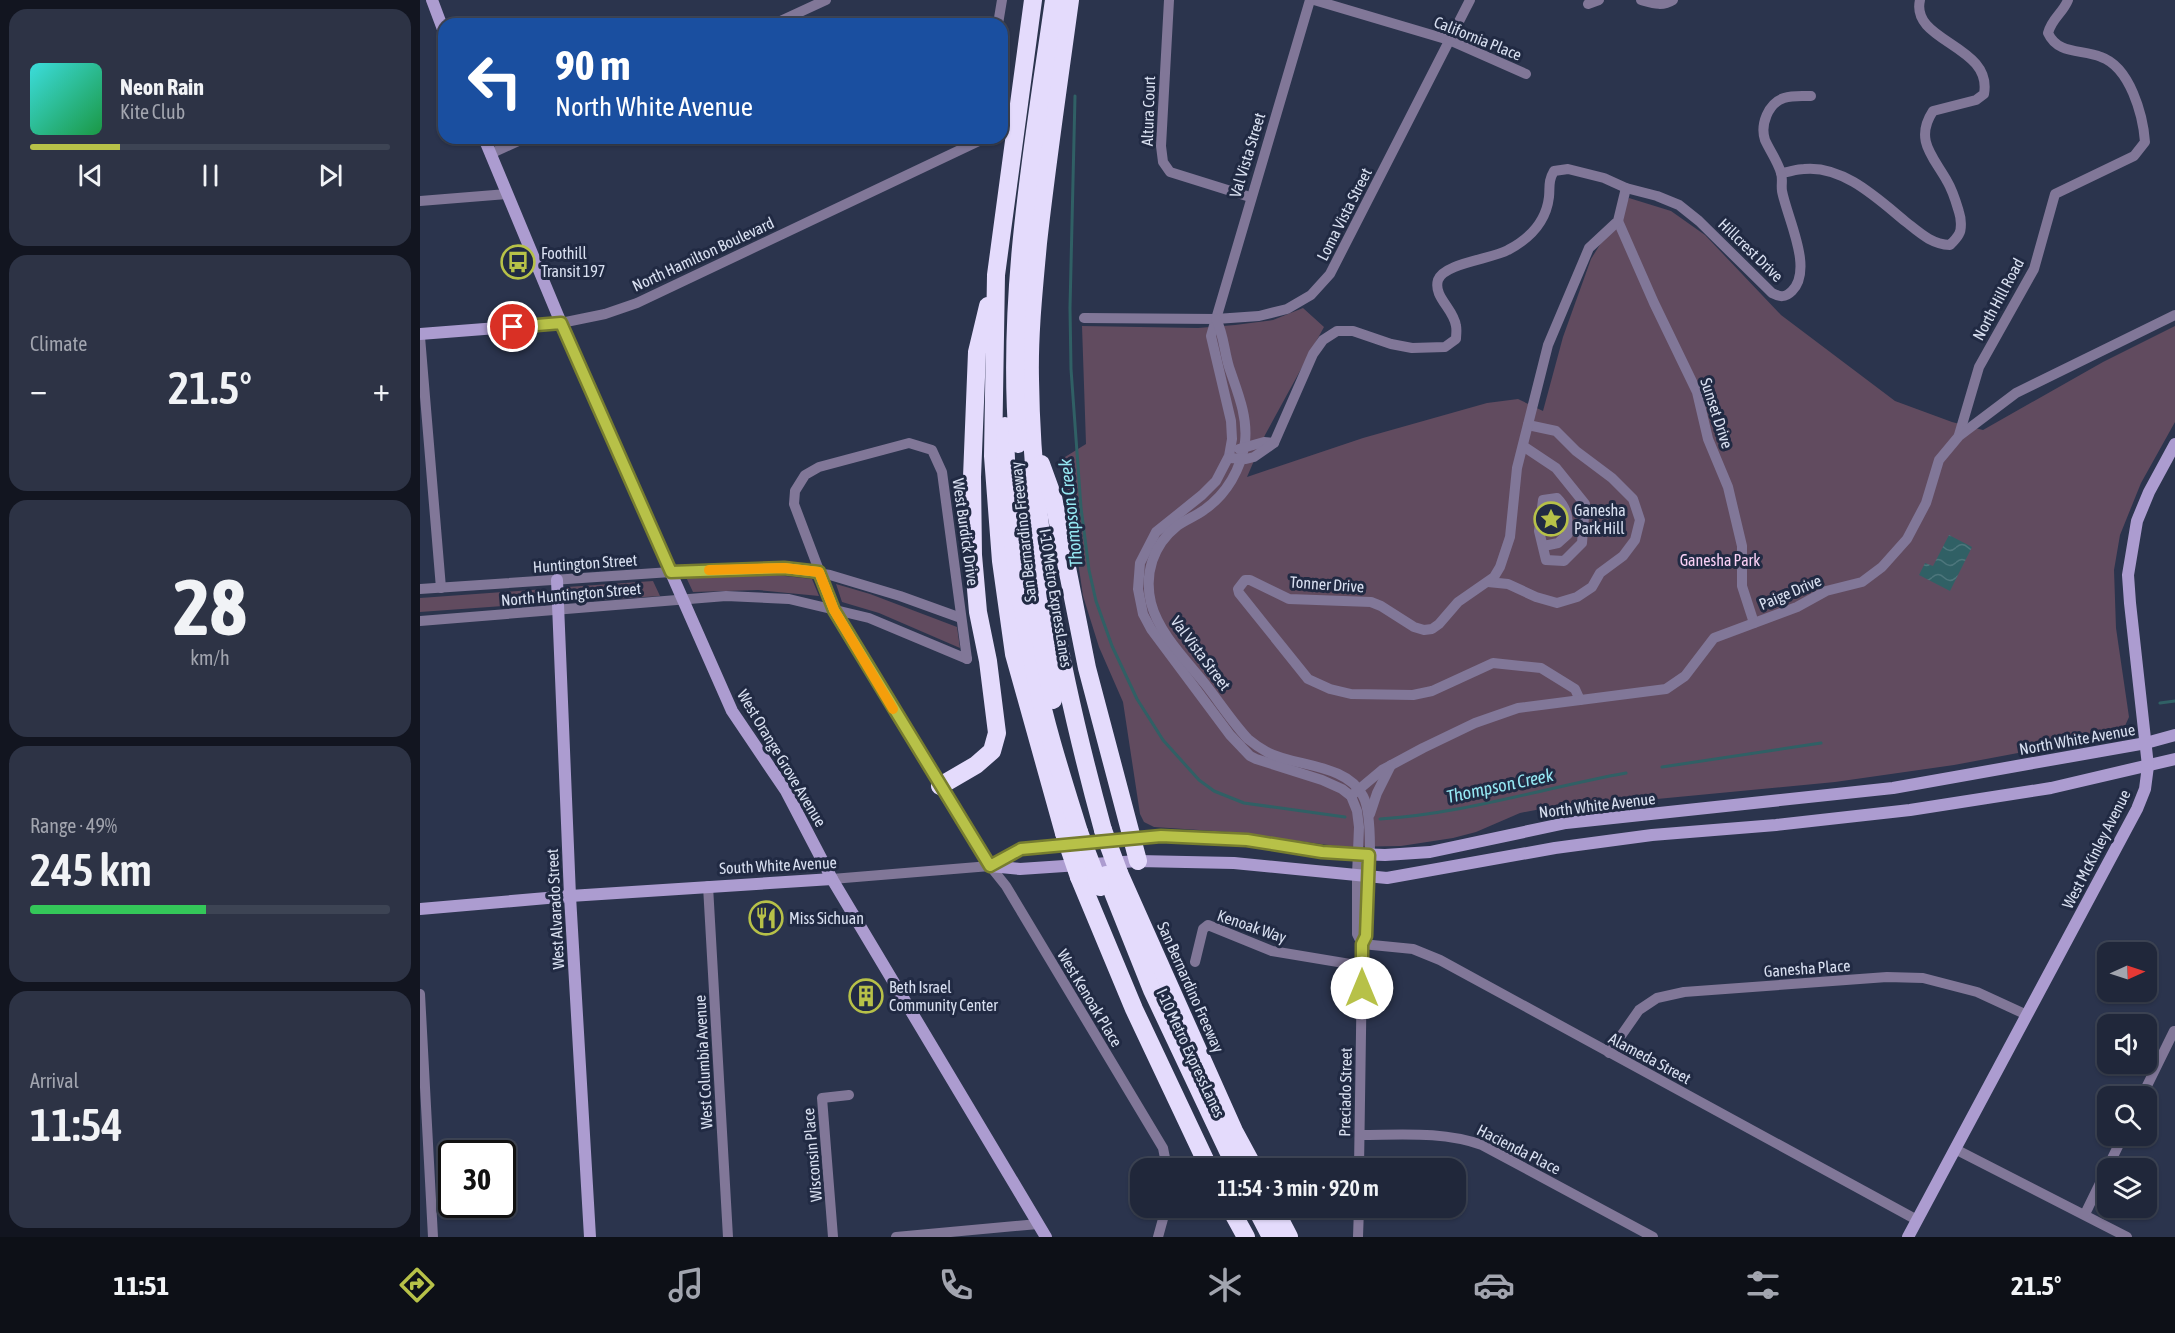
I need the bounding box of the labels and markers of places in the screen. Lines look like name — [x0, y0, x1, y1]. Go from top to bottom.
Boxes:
bus stop icon: Foothill Transit 197 — [500, 244, 536, 280]
place label: Foothill Transit 197 — [541, 244, 605, 280]
pin — [487, 301, 538, 352]
place icon: Ganesha Park Hill — [1533, 501, 1569, 537]
place label: Ganesha Park Hill — [1574, 501, 1626, 537]
restaurant icon: Miss Sichuan — [748, 900, 784, 936]
place label: Miss Sichuan — [789, 909, 864, 927]
building icon: Beth Israel Community Center — [848, 978, 884, 1014]
place label: Beth Israel Community Center — [889, 978, 998, 1015]

